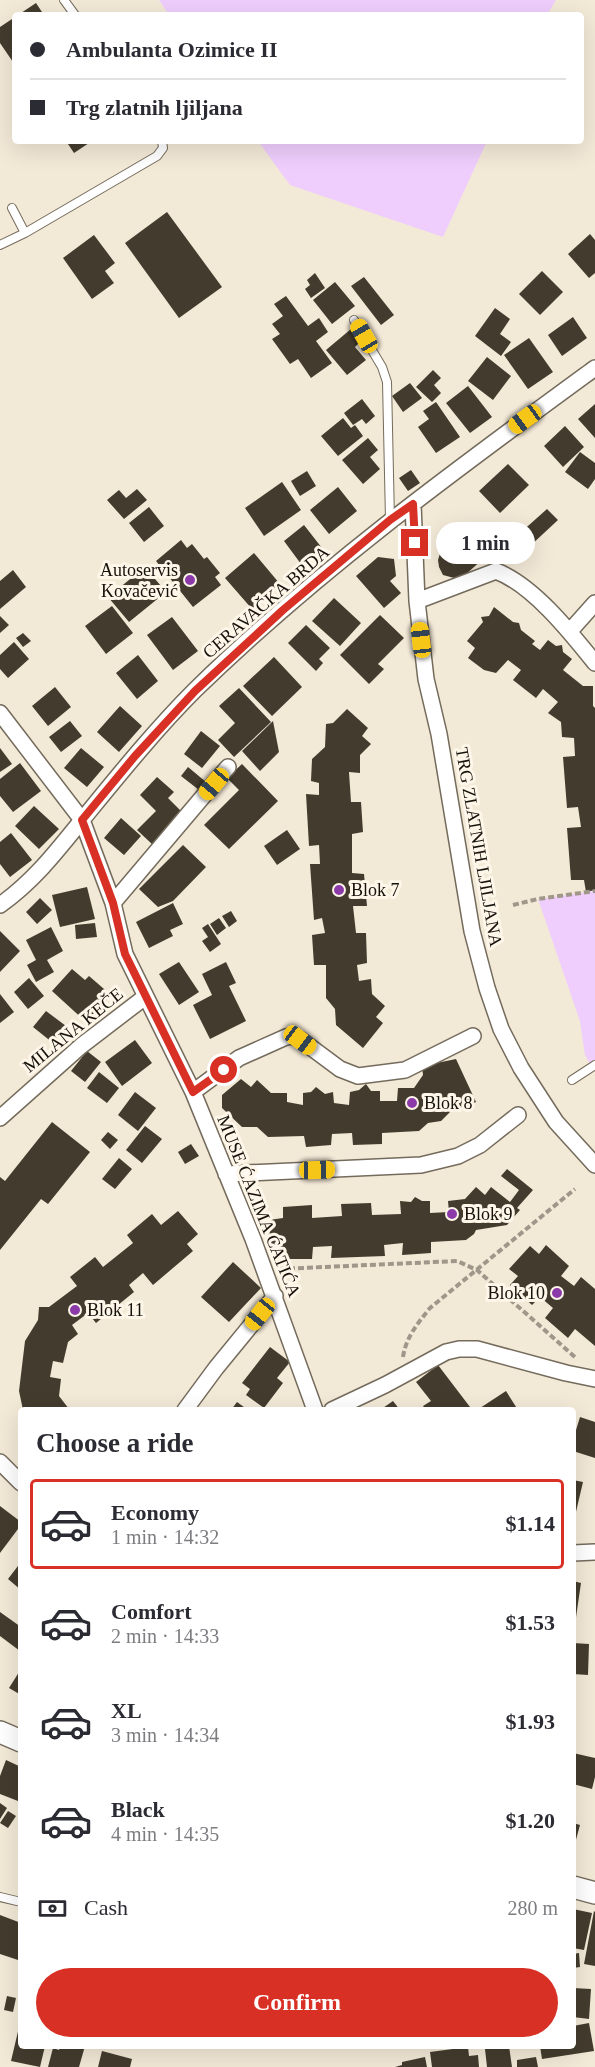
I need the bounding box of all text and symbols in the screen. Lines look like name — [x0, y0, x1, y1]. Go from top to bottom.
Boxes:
text: Ambulanta Ozimice II — [66, 37, 277, 62]
text: Trg zlatnih ljiljana — [66, 95, 243, 120]
car — [347, 316, 381, 356]
car — [505, 401, 545, 437]
callout: 1 min — [436, 522, 535, 564]
route end — [401, 529, 428, 556]
text: 1 min — [461, 532, 510, 554]
street label: CERAVAČKA BRDA — [198, 541, 333, 662]
place label: Autoservis Kovačević — [100, 560, 178, 601]
marker: Autoservis Kovačević — [183, 573, 197, 587]
car — [410, 621, 432, 659]
street label: TRG ZLATNIH LJILJANA — [452, 746, 506, 948]
car — [196, 764, 232, 804]
place label: Blok 7 — [351, 880, 400, 900]
marker: Blok 7 — [332, 883, 346, 897]
street label: MILANA KEČE — [18, 983, 127, 1076]
car — [280, 1022, 320, 1058]
route start — [210, 1056, 237, 1083]
place label: Blok 8 — [424, 1093, 473, 1113]
marker: Blok 8 — [405, 1096, 419, 1110]
street label: MUSE ĆAZIMA ĆATIĆA — [213, 1112, 306, 1300]
car — [299, 1161, 335, 1179]
place label: Blok 9 — [464, 1204, 513, 1224]
marker: Blok 9 — [445, 1207, 459, 1221]
place label: Blok 10 — [487, 1283, 545, 1303]
marker: Blok 10 — [550, 1286, 564, 1300]
car — [242, 1294, 278, 1334]
place label: Blok 11 — [87, 1300, 144, 1320]
marker: Blok 11 — [68, 1303, 82, 1317]
text: Choose a ride — [36, 1428, 194, 1458]
icon: car — [39, 1497, 93, 1551]
text: Economy — [111, 1500, 199, 1525]
text: $1.14 — [506, 1511, 555, 1536]
text: 1 min · 14:32 — [111, 1526, 219, 1548]
icon: car — [39, 1596, 93, 1650]
text: Comfort — [111, 1599, 192, 1624]
text: $1.53 — [506, 1610, 555, 1635]
text: 2 min · 14:33 — [111, 1625, 219, 1647]
icon: car — [39, 1695, 93, 1749]
text: XL — [111, 1698, 142, 1723]
text: $1.93 — [506, 1709, 555, 1734]
text: 3 min · 14:34 — [111, 1724, 219, 1746]
icon: car — [39, 1794, 93, 1848]
text: Black — [111, 1797, 165, 1822]
text: $1.20 — [506, 1808, 555, 1833]
text: 4 min · 14:35 — [111, 1823, 219, 1845]
icon: cash — [36, 1892, 69, 1925]
text: Cash — [84, 1895, 128, 1920]
text: 280 m — [507, 1897, 558, 1919]
button: Confirm — [36, 1968, 558, 2037]

